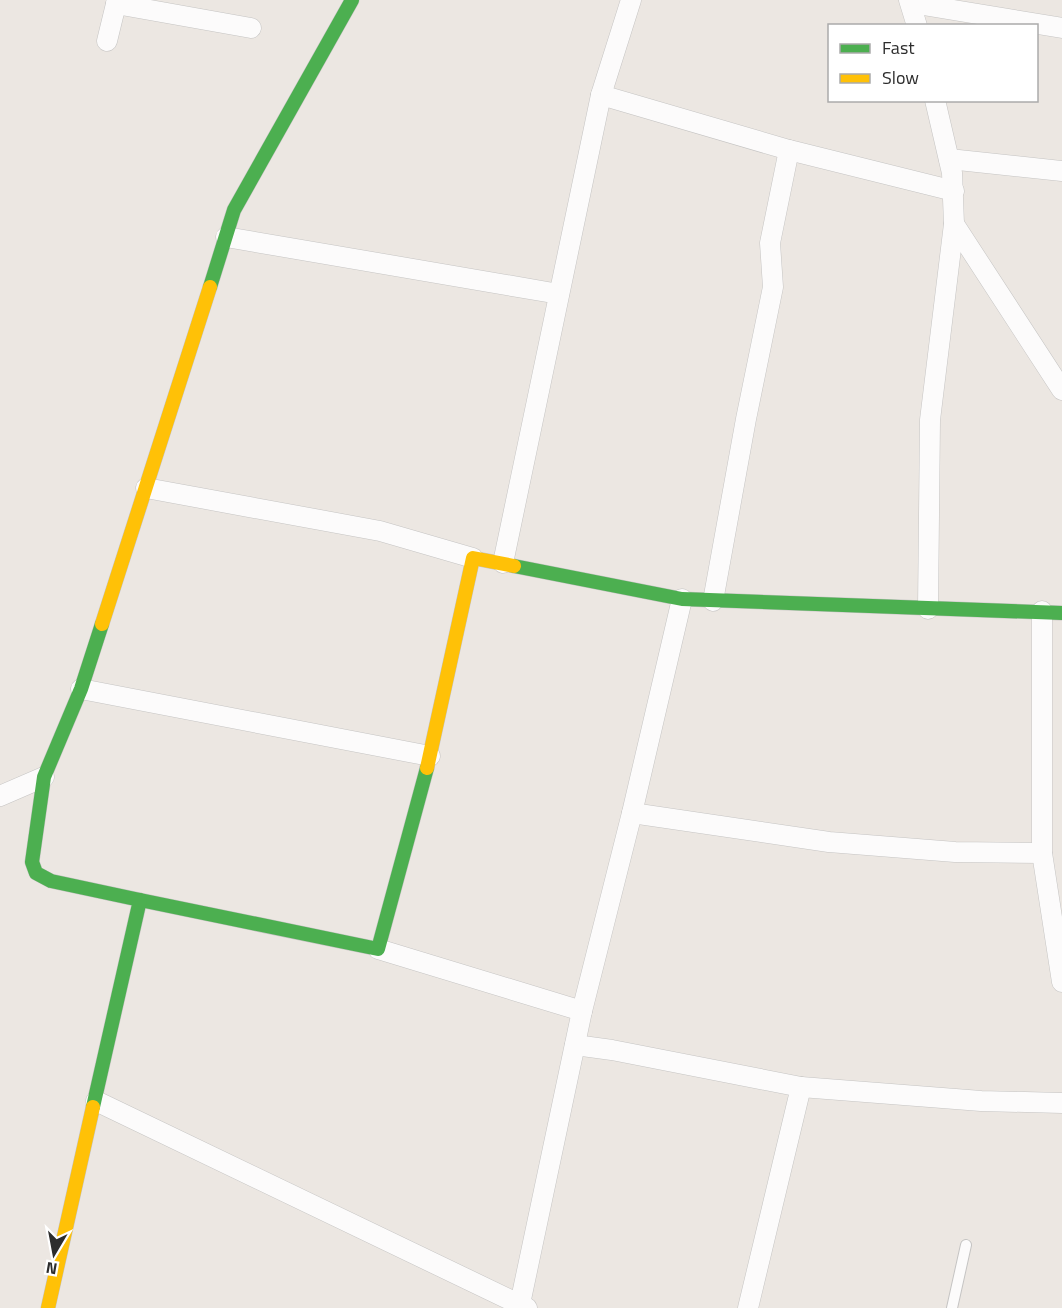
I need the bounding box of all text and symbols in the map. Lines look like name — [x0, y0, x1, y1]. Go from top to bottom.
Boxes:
legend — [828, 24, 1038, 102]
text: Fast — [882, 34, 915, 61]
text: Slow — [882, 64, 919, 91]
north arrow — [24, 1224, 84, 1284]
text: N — [44, 1256, 59, 1282]

